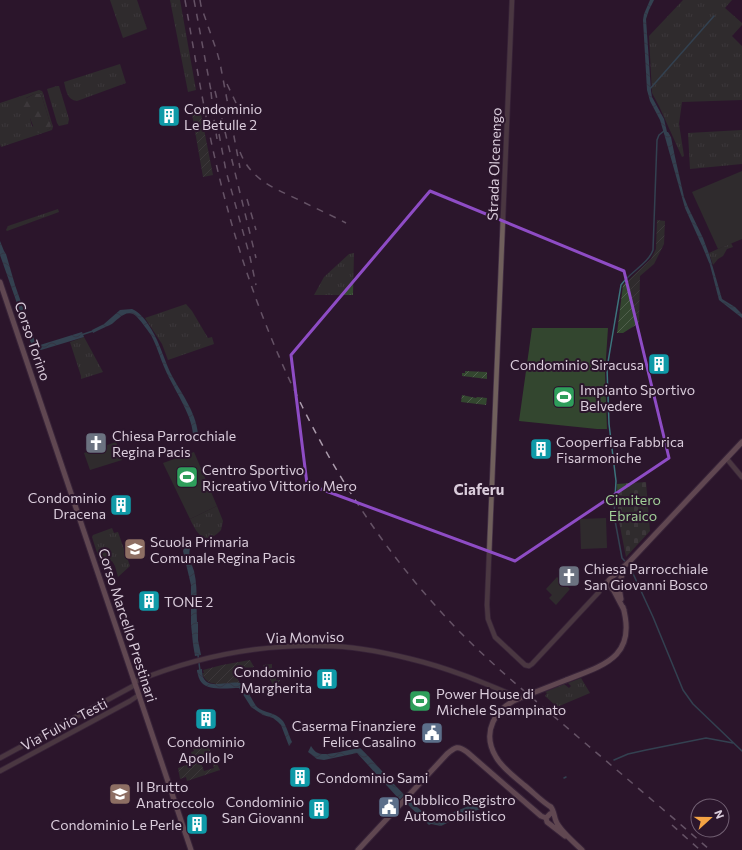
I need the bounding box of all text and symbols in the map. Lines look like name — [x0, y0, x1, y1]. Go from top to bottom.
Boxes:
place label: Condominio Le Betulle 2 — [184, 100, 262, 133]
building icon: Condominio Le Betulle 2 — [156, 103, 182, 129]
street label: Strada Olcenengo — [484, 107, 504, 221]
street label: Corso Torino — [12, 299, 54, 383]
building icon: Condominio Siracusa — [646, 351, 672, 377]
place label: Condominio Siracusa — [510, 356, 644, 373]
place label: Impianto Sportivo Belvedere — [580, 381, 695, 414]
sports icon: Impianto Sportivo Belvedere — [551, 384, 577, 410]
place label: Chiesa Parrocchiale Regina Pacis — [112, 427, 236, 460]
church icon: Chiesa Parrocchiale Regina Pacis — [83, 430, 109, 456]
place label: Cooperfisa Fabbrica Fisarmoniche — [556, 433, 684, 466]
building icon: Cooperfisa Fabbrica Fisarmoniche — [528, 436, 554, 462]
place label: Centro Sportivo Ricreativo Vittorio Mero — [202, 461, 357, 494]
sports icon: Centro Sportivo Ricreativo Vittorio Mero — [174, 464, 200, 490]
district label: Ciaferu — [454, 480, 504, 498]
place label: Condominio Dracena — [28, 489, 106, 522]
park label: Cimitero Ebraico — [605, 491, 661, 524]
building icon: Condominio Dracena — [108, 492, 134, 518]
place label: Scuola Primaria Comunale Regina Pacis — [150, 533, 295, 566]
school or university icon: Scuola Primaria Comunale Regina Pacis — [122, 536, 148, 562]
street label: Corso Marcello Prestinari — [95, 546, 161, 704]
place label: Chiesa Parrocchiale San Giovanni Bosco — [584, 560, 708, 593]
church icon: Chiesa Parrocchiale San Giovanni Bosco — [556, 563, 582, 589]
building icon: TONE 2 — [136, 588, 162, 614]
place label: TONE 2 — [164, 593, 214, 610]
street label: Via Monviso — [266, 628, 344, 646]
place label: Condominio Margherita — [234, 663, 312, 696]
building icon: Condominio Margherita — [314, 666, 340, 692]
place label: Power House di Michele Spampinato — [436, 685, 566, 718]
sports icon: Power House di Michele Spampinato — [407, 688, 433, 714]
street label: Via Fulvio Testi — [18, 694, 110, 754]
building icon: Condominio Apollo I° — [193, 706, 219, 732]
place label: Caserma Finanziere Felice Casalino — [292, 717, 416, 750]
public building icon: Caserma Finanziere Felice Casalino — [419, 720, 445, 746]
place label: Condominio Apollo I° — [167, 733, 245, 766]
building icon: Condominio Sami — [287, 764, 313, 790]
place label: Condominio Sami — [316, 769, 428, 786]
place label: Il Brutto Anatroccolo — [136, 778, 215, 811]
school or university icon: Il Brutto Anatroccolo — [107, 781, 133, 807]
place label: Pubblico Registro Automobilistico — [404, 791, 516, 824]
place label: Condominio San Giovanni — [222, 793, 304, 826]
public building icon: Pubblico Registro Automobilistico — [376, 794, 402, 820]
building icon: Condominio San Giovanni — [306, 796, 332, 822]
north arrow — [690, 798, 730, 838]
text: N — [712, 808, 727, 820]
building icon: Condominio Le Perle — [184, 811, 210, 837]
place label: Condominio Le Perle — [51, 816, 182, 833]

